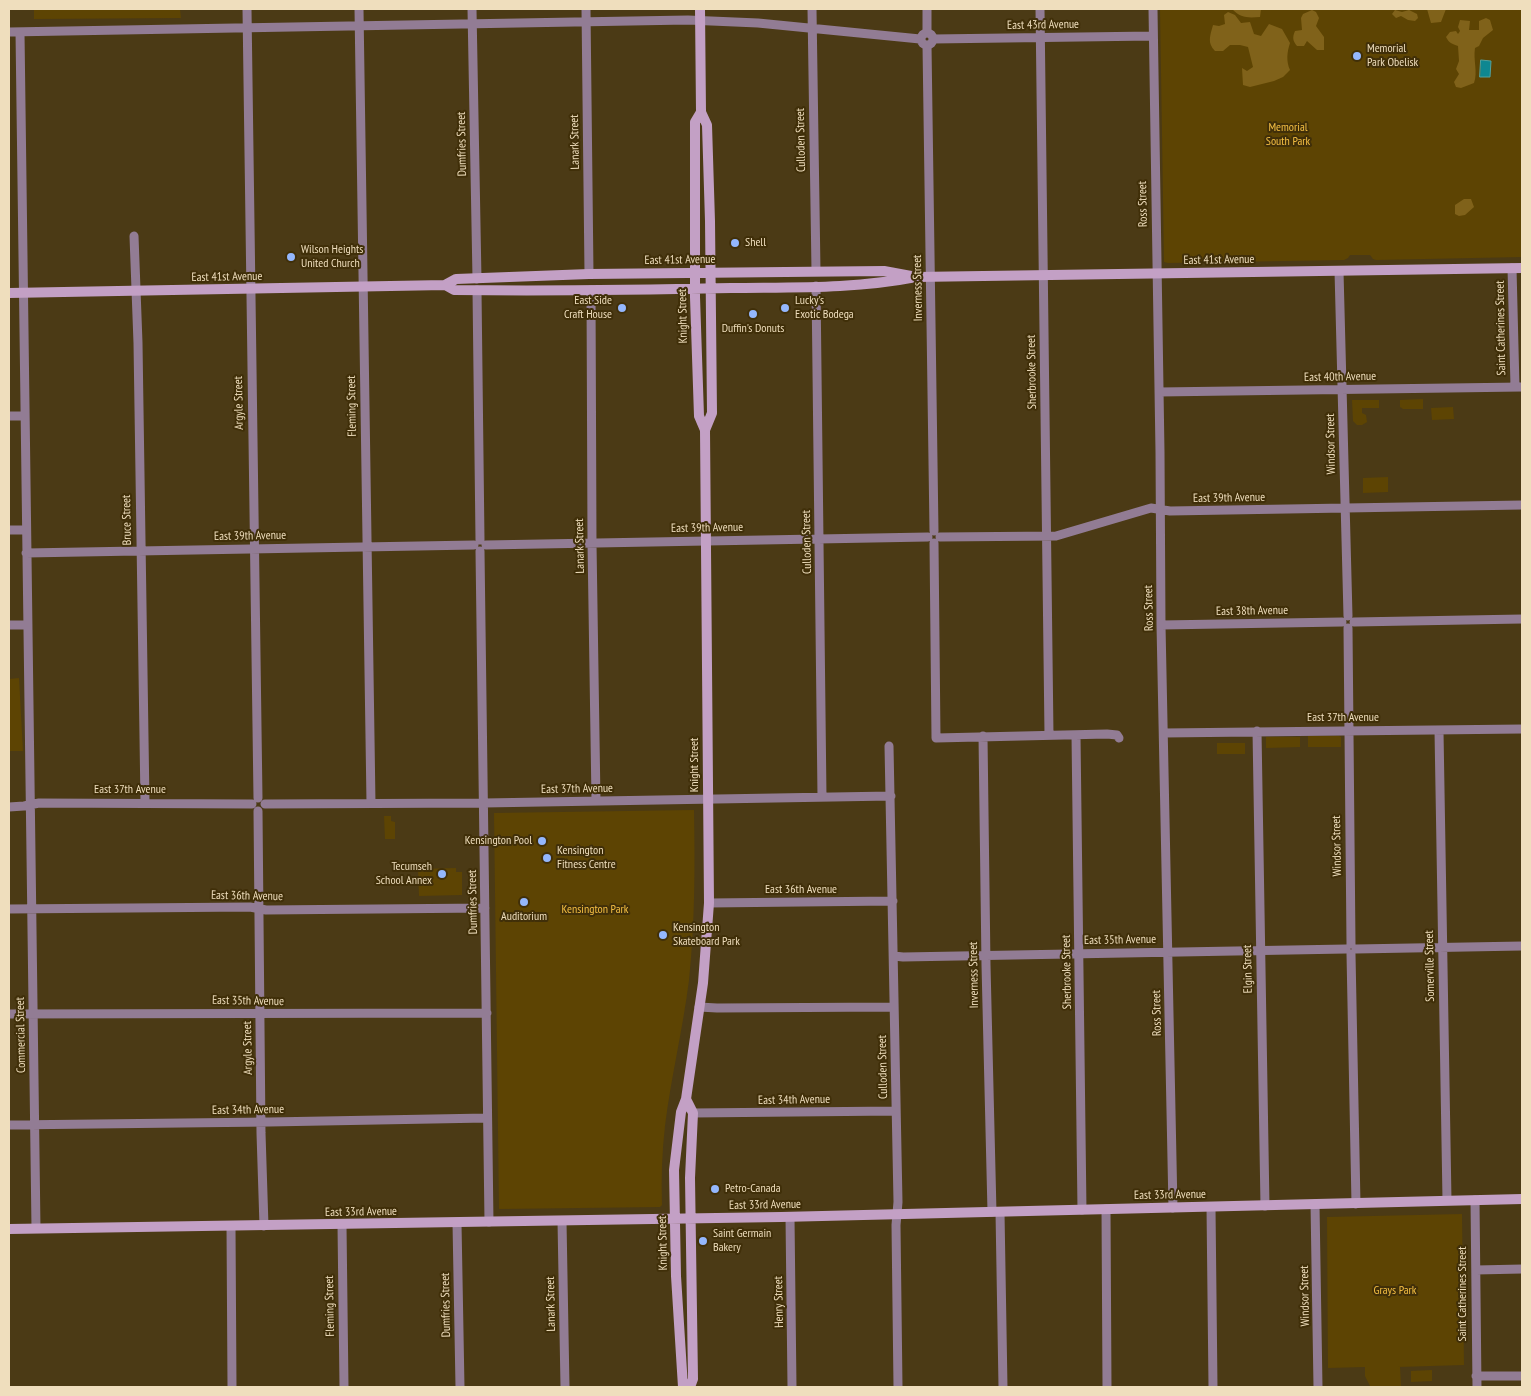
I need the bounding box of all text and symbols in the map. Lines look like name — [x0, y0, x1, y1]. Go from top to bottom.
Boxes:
street label: East 43rd Avenue — [1007, 17, 1079, 33]
place label: Memorial Park Obelisk — [1367, 42, 1418, 70]
marker: Memorial Park Obelisk — [1351, 50, 1363, 62]
street label: Culloden Street — [793, 108, 809, 172]
street label: Dumfries Street — [454, 112, 470, 176]
street label: Lanark Street — [567, 114, 583, 170]
park label: Memorial South Park — [1266, 121, 1310, 149]
street label: Ross Street — [1135, 181, 1151, 227]
place label: Shell — [745, 236, 766, 250]
marker: Shell — [729, 237, 741, 249]
place label: Wilson Heights United Church — [301, 243, 363, 271]
marker: Wilson Heights United Church — [285, 251, 297, 263]
street label: East 41st Avenue — [644, 252, 716, 268]
street label: East 41st Avenue — [1183, 252, 1255, 268]
street label: Inverness Street — [910, 255, 926, 321]
street label: East 41st Avenue — [191, 269, 263, 285]
street label: Saint Catherines Street — [1493, 280, 1509, 376]
street label: Knight Street — [675, 289, 691, 343]
place label: East Side Craft House — [564, 294, 612, 322]
place label: Lucky's Exotic Bodega — [795, 294, 854, 322]
marker: East Side Craft House — [616, 302, 628, 314]
marker: Lucky's Exotic Bodega — [779, 302, 791, 314]
marker: Duffin's Donuts — [747, 308, 759, 320]
place label: Duffin's Donuts — [722, 322, 784, 336]
street label: Sherbrooke Street — [1024, 335, 1040, 409]
street label: East 40th Avenue — [1304, 369, 1376, 385]
street label: Fleming Street — [344, 375, 360, 437]
street label: Argyle Street — [231, 376, 247, 430]
street label: Windsor Street — [1323, 413, 1339, 475]
street label: East 39th Avenue — [1193, 490, 1265, 506]
street label: Bruce Street — [119, 495, 135, 545]
street label: Culloden Street — [799, 510, 815, 574]
street label: Lanark Street — [572, 518, 588, 574]
street label: East 39th Avenue — [671, 520, 743, 536]
street label: East 39th Avenue — [214, 528, 286, 544]
street label: Ross Street — [1141, 585, 1157, 631]
street label: East 38th Avenue — [1216, 603, 1288, 619]
street label: East 37th Avenue — [1307, 711, 1379, 725]
street label: Knight Street — [688, 738, 702, 792]
street label: East 37th Avenue — [541, 781, 613, 797]
street label: East 37th Avenue — [94, 783, 166, 797]
street label: Windsor Street — [1329, 815, 1345, 877]
place label: Kensington Pool — [465, 834, 532, 848]
marker: Kensington Pool — [536, 835, 548, 847]
place label: Kensington Fitness Centre — [557, 844, 616, 872]
marker: Kensington Fitness Centre — [541, 852, 553, 864]
place label: Tecumseh School Annex — [376, 860, 432, 888]
marker: Tecumseh School Annex — [436, 868, 448, 880]
street label: Dumfries Street — [465, 870, 481, 934]
street label: East 36th Avenue — [765, 883, 837, 897]
street label: East 36th Avenue — [211, 888, 283, 904]
marker: Auditorium — [518, 896, 530, 908]
park label: Kensington Park — [562, 903, 628, 917]
place label: Auditorium — [501, 910, 547, 924]
place label: Kensington Skateboard Park — [673, 921, 740, 949]
marker: Kensington Skateboard Park — [657, 929, 669, 941]
street label: Somerville Street — [1422, 930, 1438, 1002]
street label: East 35th Avenue — [1084, 932, 1156, 948]
street label: Sherbrooke Street — [1059, 935, 1075, 1009]
street label: Inverness Street — [966, 942, 982, 1008]
street label: Elgin Street — [1240, 945, 1256, 993]
street label: Ross Street — [1149, 990, 1165, 1036]
street label: East 35th Avenue — [212, 993, 284, 1009]
street label: Commercial Street — [13, 997, 29, 1073]
street label: Argyle Street — [240, 1021, 256, 1075]
street label: Culloden Street — [875, 1035, 891, 1099]
street label: East 34th Avenue — [758, 1092, 830, 1108]
street label: East 34th Avenue — [212, 1102, 284, 1118]
place label: Petro-Canada — [725, 1182, 780, 1196]
marker: Petro-Canada — [709, 1183, 721, 1195]
street label: East 33rd Avenue — [1134, 1187, 1206, 1203]
street label: East 33rd Avenue — [729, 1197, 801, 1213]
street label: East 33rd Avenue — [325, 1204, 397, 1220]
street label: Knight Street — [655, 1216, 671, 1270]
place label: Saint Germain Bakery — [713, 1227, 771, 1255]
marker: Saint Germain Bakery — [697, 1235, 709, 1247]
street label: Saint Catherines Street — [1456, 1247, 1470, 1341]
street label: Windsor Street — [1297, 1265, 1313, 1327]
street label: Dumfries Street — [438, 1273, 454, 1337]
street label: Fleming Street — [322, 1275, 338, 1337]
street label: Lanark Street — [543, 1276, 559, 1332]
street label: Henry Street — [771, 1276, 787, 1328]
park label: Grays Park — [1374, 1284, 1416, 1298]

